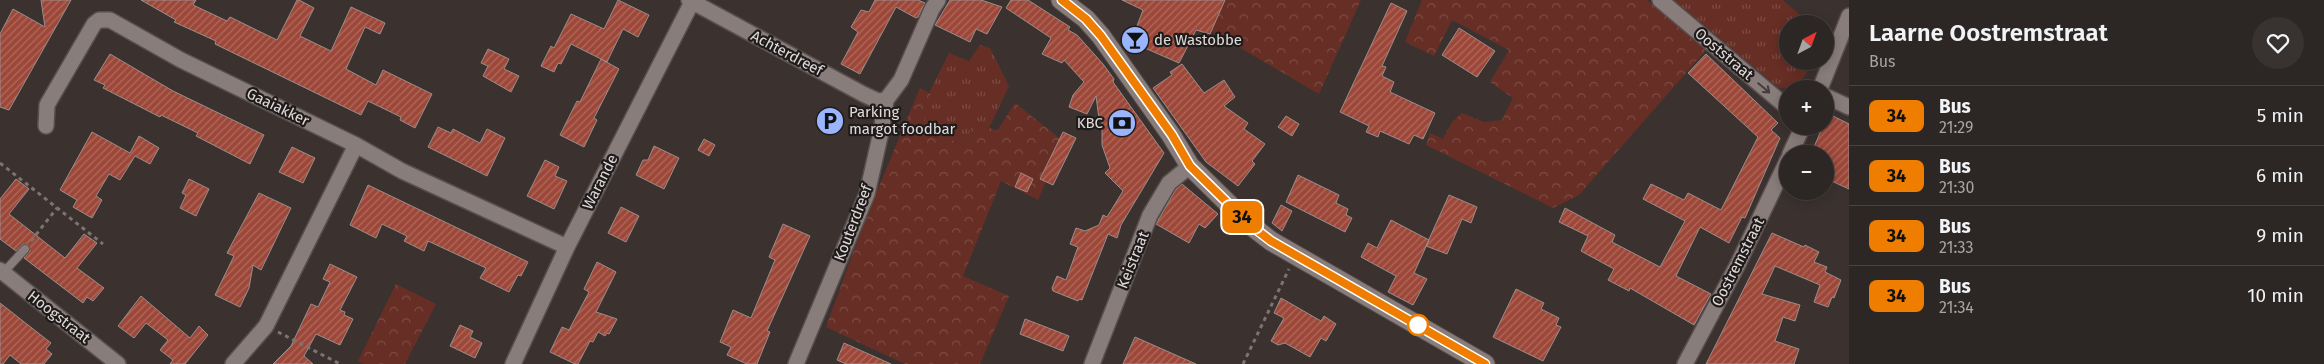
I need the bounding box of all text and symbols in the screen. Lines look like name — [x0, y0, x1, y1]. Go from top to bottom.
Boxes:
north arrow — [1779, 15, 1834, 70]
map controls — [1779, 15, 1834, 200]
button: heart — [2252, 17, 2304, 69]
text: Laarne Oostremstraat — [1869, 19, 2108, 47]
street label: Ooststraat — [1691, 24, 1757, 84]
bar icon: de Wastobbe — [1120, 25, 1150, 55]
street label: Achterdreef — [748, 27, 827, 80]
place label: de Wastobbe — [1154, 31, 1242, 49]
text: Bus — [1869, 52, 1896, 71]
button: + — [1779, 80, 1834, 135]
one-way arrow — [1758, 83, 1771, 94]
street label: Gaaiakker — [244, 84, 312, 130]
text: Bus — [1939, 95, 1971, 118]
place label: Parking margot foodbar — [849, 103, 956, 138]
text: 5 min — [2257, 104, 2304, 127]
text: 34 — [1887, 105, 1906, 127]
parking icon: Parking margot foodbar — [815, 106, 845, 136]
bank icon: KBC — [1107, 108, 1137, 138]
place label: KBC — [1077, 114, 1104, 132]
text: 21:29 — [1939, 118, 1973, 137]
button: − — [1779, 145, 1834, 200]
street label: Warande — [578, 151, 622, 213]
text: Bus — [1939, 155, 1971, 178]
text: 6 min — [2256, 164, 2304, 187]
text: 34 — [1887, 165, 1906, 187]
text: 21:30 — [1939, 178, 1974, 197]
street label: Kouterdreef — [830, 181, 876, 264]
line badge: 34 — [1220, 201, 1264, 233]
text: 34 — [1232, 206, 1252, 228]
street label: Oostremstraat — [1708, 214, 1768, 309]
text: Bus — [1939, 215, 1971, 238]
text: 9 min — [2256, 224, 2304, 247]
text: 34 — [1887, 225, 1906, 247]
street label: Keistraat — [1113, 228, 1153, 291]
text: 21:33 — [1939, 238, 1973, 257]
text: Bus — [1939, 275, 1971, 298]
text: 10 min — [2247, 284, 2304, 307]
text: 34 — [1887, 285, 1906, 307]
street label: Hoogstraat — [24, 287, 94, 347]
text: 21:34 — [1939, 298, 1974, 317]
unlabelled marker — [1407, 314, 1429, 336]

